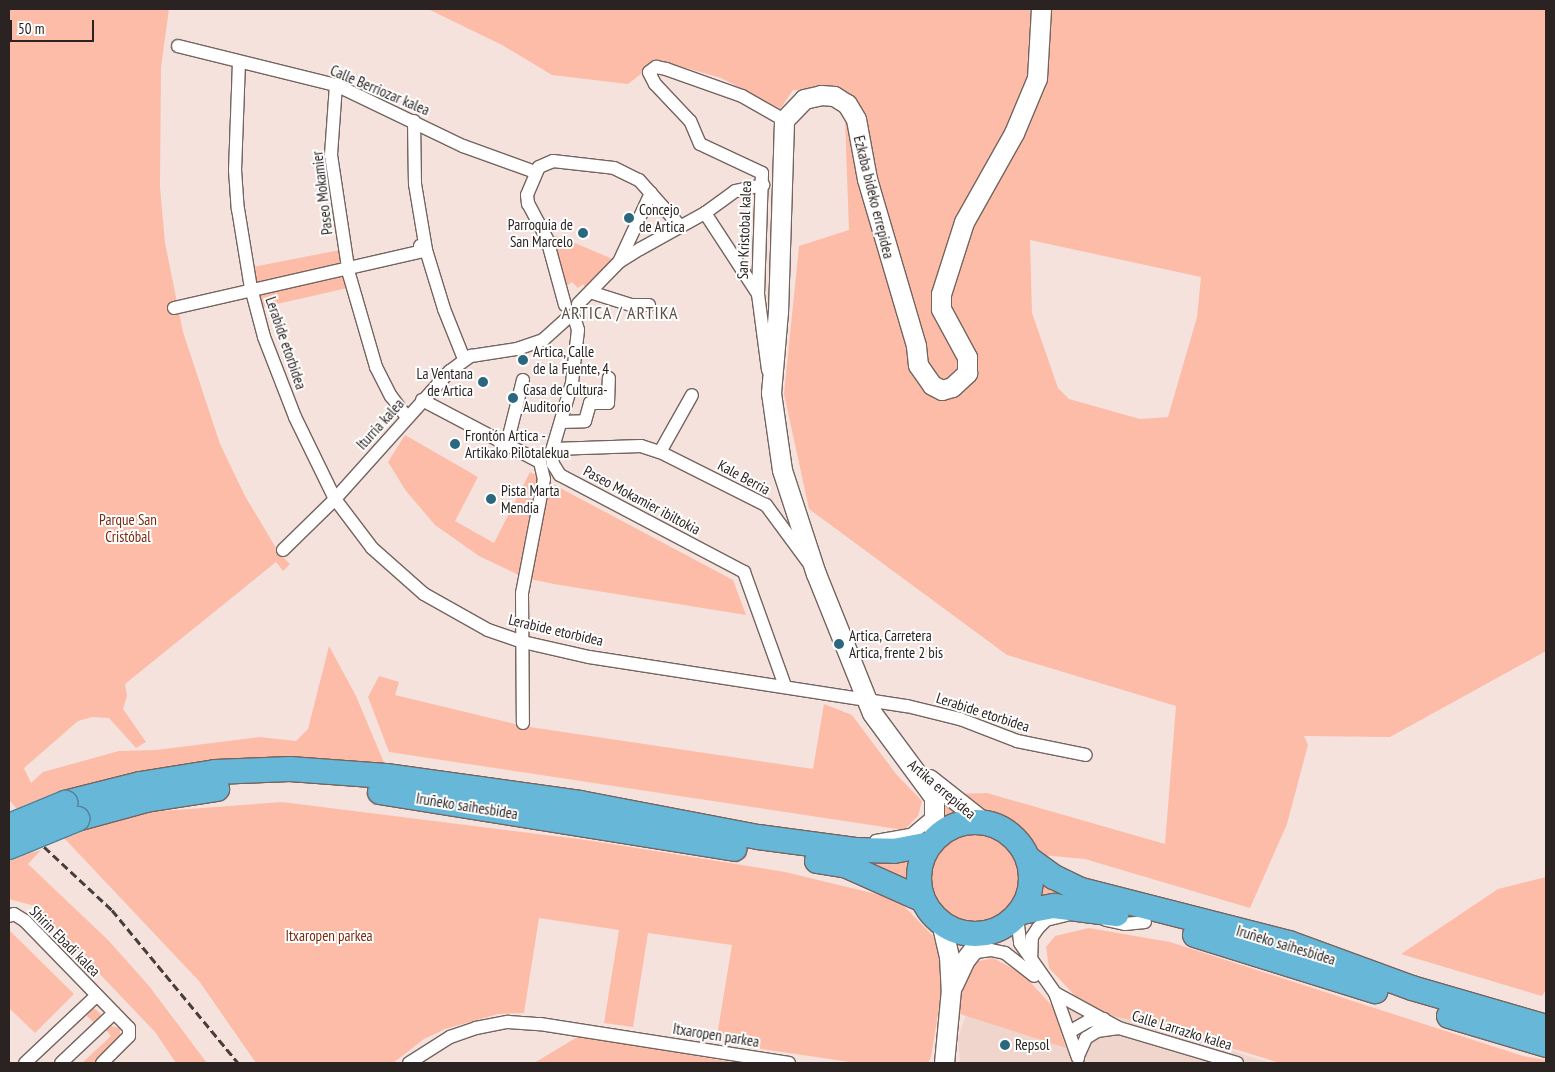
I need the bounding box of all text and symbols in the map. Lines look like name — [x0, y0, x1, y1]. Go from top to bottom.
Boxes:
scale bar — [12, 10, 96, 42]
text: 50 m — [18, 19, 44, 38]
street label: Calle Berriozar kalea — [328, 61, 432, 119]
street label: Ezkaba bideko errepidea — [850, 134, 898, 260]
street label: Paseo Mokamier — [308, 150, 336, 236]
street label: San Kristobal kalea — [733, 180, 755, 280]
place label: Concejo de Artica — [639, 200, 685, 235]
marker: Concejo de Artica — [623, 212, 635, 224]
place label: Parroquia de San Marcelo — [508, 215, 573, 250]
marker: Parroquia de San Marcelo — [577, 227, 589, 239]
street label: Lerabide etorbidea — [262, 294, 310, 392]
district label: ARTICA / ARTIKA — [559, 302, 681, 324]
place label: Artica, Calle de la Fuente, 4 — [533, 342, 610, 377]
marker: Artica, Calle de la Fuente, 4 — [517, 354, 529, 366]
place label: La Ventana de Artica — [416, 364, 473, 399]
marker: La Ventana de Artica — [477, 376, 489, 388]
place label: Casa de Cultura- Auditorio — [523, 380, 608, 415]
marker: Casa de Cultura- Auditorio — [507, 392, 519, 404]
street label: Iturria kalea — [352, 395, 408, 453]
place label: Frontón Artica - Artikako Pilotalekua — [465, 426, 569, 461]
marker: Frontón Artica - Artikako Pilotalekua — [449, 438, 461, 450]
street label: Kale Berria — [715, 456, 773, 498]
street label: Paseo Mokamier ibiltokia — [581, 462, 703, 538]
place label: Pista Marta Mendia — [501, 481, 560, 516]
marker: Pista Marta Mendia — [485, 493, 497, 505]
park label: Parque San Cristóbal — [99, 510, 157, 545]
street label: Lerabide etorbidea — [507, 610, 605, 650]
place label: Artica, Carretera Artica, frente 2 bis — [849, 626, 944, 661]
marker: Artica, Carretera Artica, frente 2 bis — [833, 638, 845, 650]
street label: Lerabide etorbidea — [934, 688, 1032, 736]
street label: Artika errepidea — [904, 755, 980, 823]
street label: Iruñeko saihesbidea — [415, 789, 519, 823]
street label: Shirin Ebadi kalea — [26, 902, 104, 980]
street label: Iruñeko saihesbidea — [1234, 921, 1338, 969]
park label: Itxaropen parkea — [285, 927, 373, 945]
street label: Calle Larrazko kalea — [1130, 1006, 1234, 1054]
street label: Itxaropen parkea — [672, 1019, 760, 1051]
place label: Repsol — [1015, 1036, 1049, 1054]
marker: Repsol — [999, 1039, 1011, 1051]

